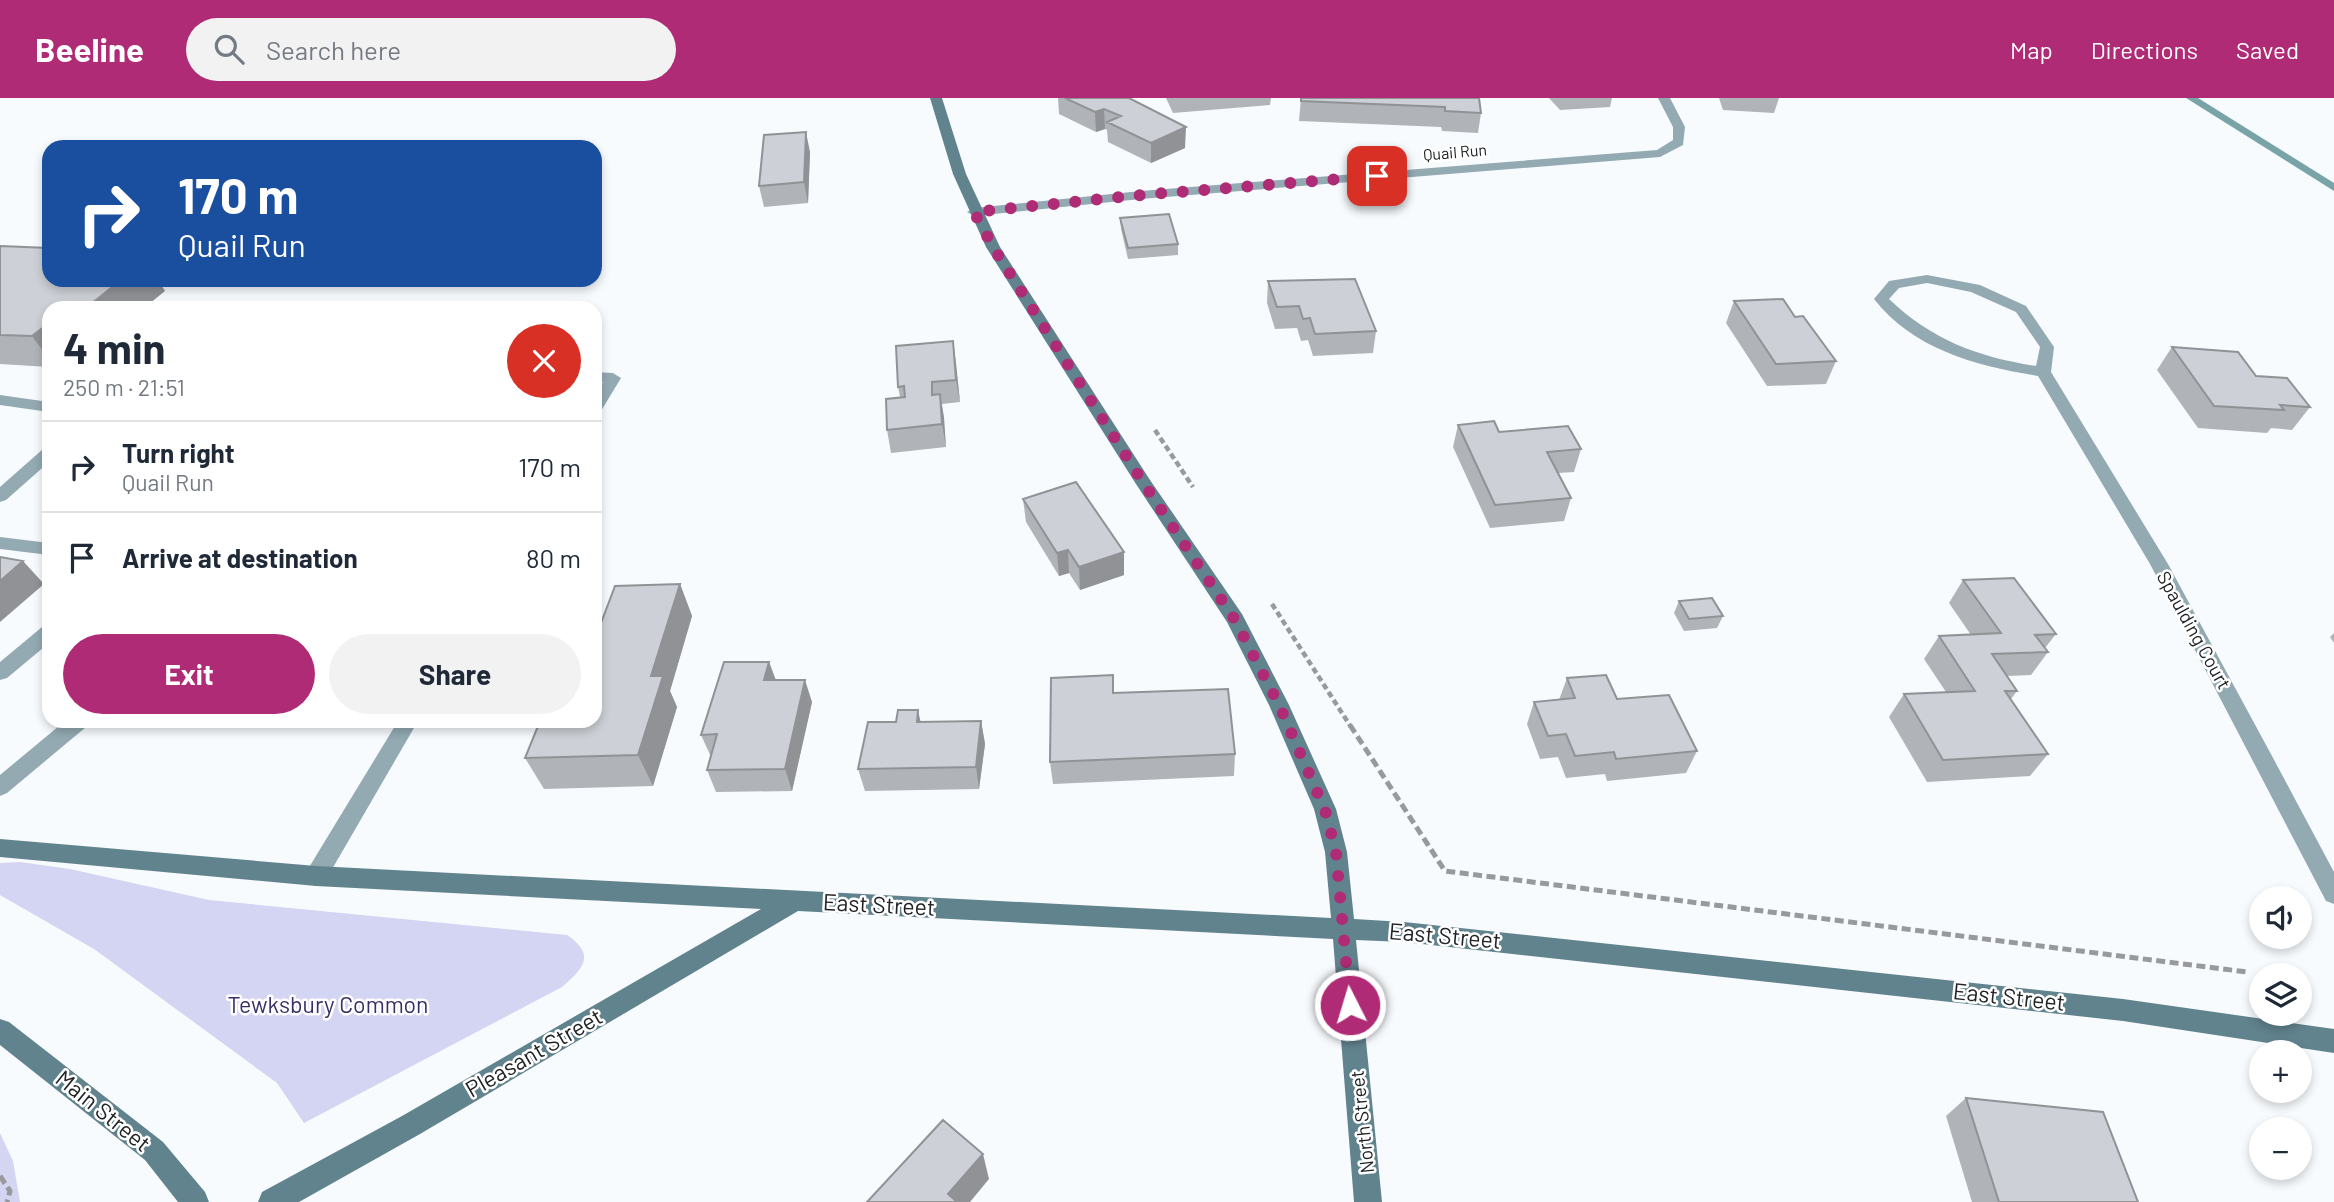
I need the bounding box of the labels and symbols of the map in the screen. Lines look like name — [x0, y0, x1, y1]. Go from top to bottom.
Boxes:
street label: Quail Run — [1422, 139, 1488, 164]
pin — [1347, 146, 1407, 206]
street label: Spaulding Court — [2153, 567, 2236, 693]
street label: East Street — [822, 887, 936, 921]
street label: East Street — [1388, 916, 1502, 954]
position arrow — [1313, 968, 1387, 1042]
street label: East Street — [1952, 976, 2067, 1016]
park label: Tewksbury Common — [228, 990, 428, 1018]
street label: Pleasant Street — [460, 1002, 607, 1103]
street label: Main Street — [51, 1064, 157, 1157]
street label: North Street — [1345, 1070, 1378, 1175]

